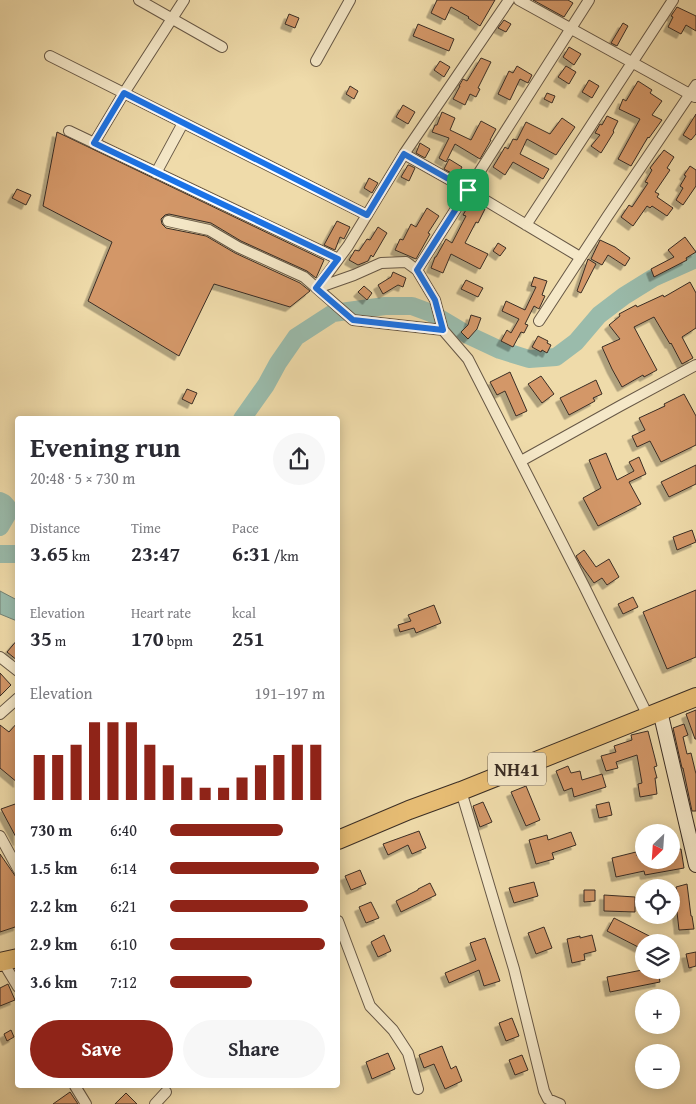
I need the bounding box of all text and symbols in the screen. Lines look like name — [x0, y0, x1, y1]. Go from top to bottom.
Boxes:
pin — [447, 169, 489, 211]
icon: arrive — [454, 176, 482, 204]
text: Evening run — [30, 426, 181, 467]
button: share — [273, 433, 325, 485]
text: 20:48 · 5 × 730 m — [30, 466, 135, 490]
text: Distance — [30, 518, 80, 538]
text: Time — [131, 518, 161, 538]
text: Pace — [232, 518, 259, 538]
text: 3.65 — [30, 538, 69, 569]
text: 23:47 — [131, 538, 180, 569]
text: 6:31 — [232, 538, 271, 569]
text: km — [69, 546, 90, 566]
text: /km — [271, 546, 299, 566]
text: Elevation — [30, 603, 85, 623]
text: Heart rate — [131, 603, 191, 623]
text: kcal — [232, 603, 256, 623]
text: 35 — [30, 623, 52, 654]
text: 170 — [131, 623, 164, 654]
text: 251 — [232, 623, 265, 654]
text: m — [52, 631, 66, 651]
text: bpm — [164, 631, 193, 651]
text: Elevation — [30, 681, 93, 705]
text: 191–197 m — [255, 681, 325, 705]
road number: NH41 — [488, 752, 546, 786]
text: 730 m — [30, 818, 72, 842]
text: 6:40 — [110, 818, 137, 842]
north arrow — [635, 824, 680, 869]
map controls — [635, 824, 680, 1089]
text: 1.5 km — [30, 856, 77, 880]
text: 6:14 — [110, 856, 137, 880]
button: locate — [635, 879, 680, 924]
text: 2.2 km — [30, 894, 77, 918]
text: 6:21 — [110, 894, 137, 918]
text: 2.9 km — [30, 932, 77, 956]
text: 6:10 — [110, 932, 137, 956]
button: layers — [635, 934, 680, 979]
text: 3.6 km — [30, 970, 77, 994]
text: 7:12 — [110, 970, 137, 994]
button: + — [635, 989, 680, 1034]
button: Save — [30, 1020, 173, 1078]
button: Share — [183, 1020, 325, 1078]
button: − — [635, 1044, 680, 1089]

